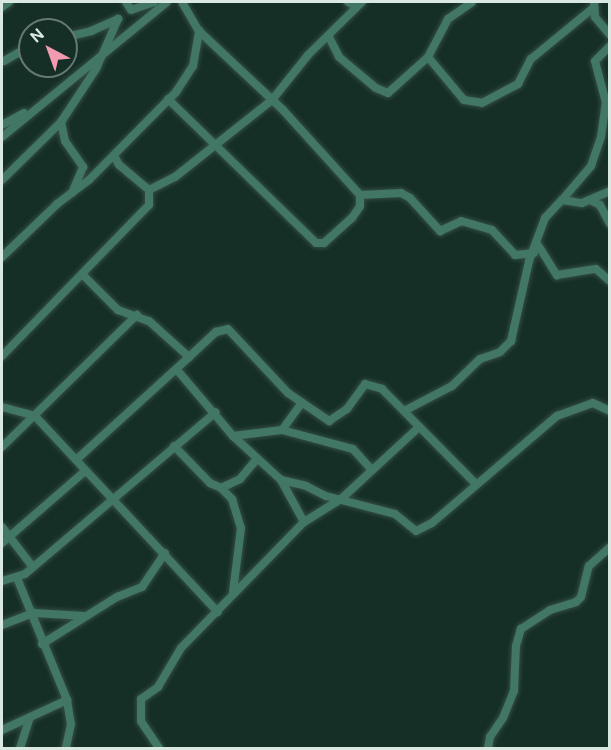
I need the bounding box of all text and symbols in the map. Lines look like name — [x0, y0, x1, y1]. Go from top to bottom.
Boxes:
north arrow — [18, 18, 78, 78]
text: N — [26, 24, 48, 47]

